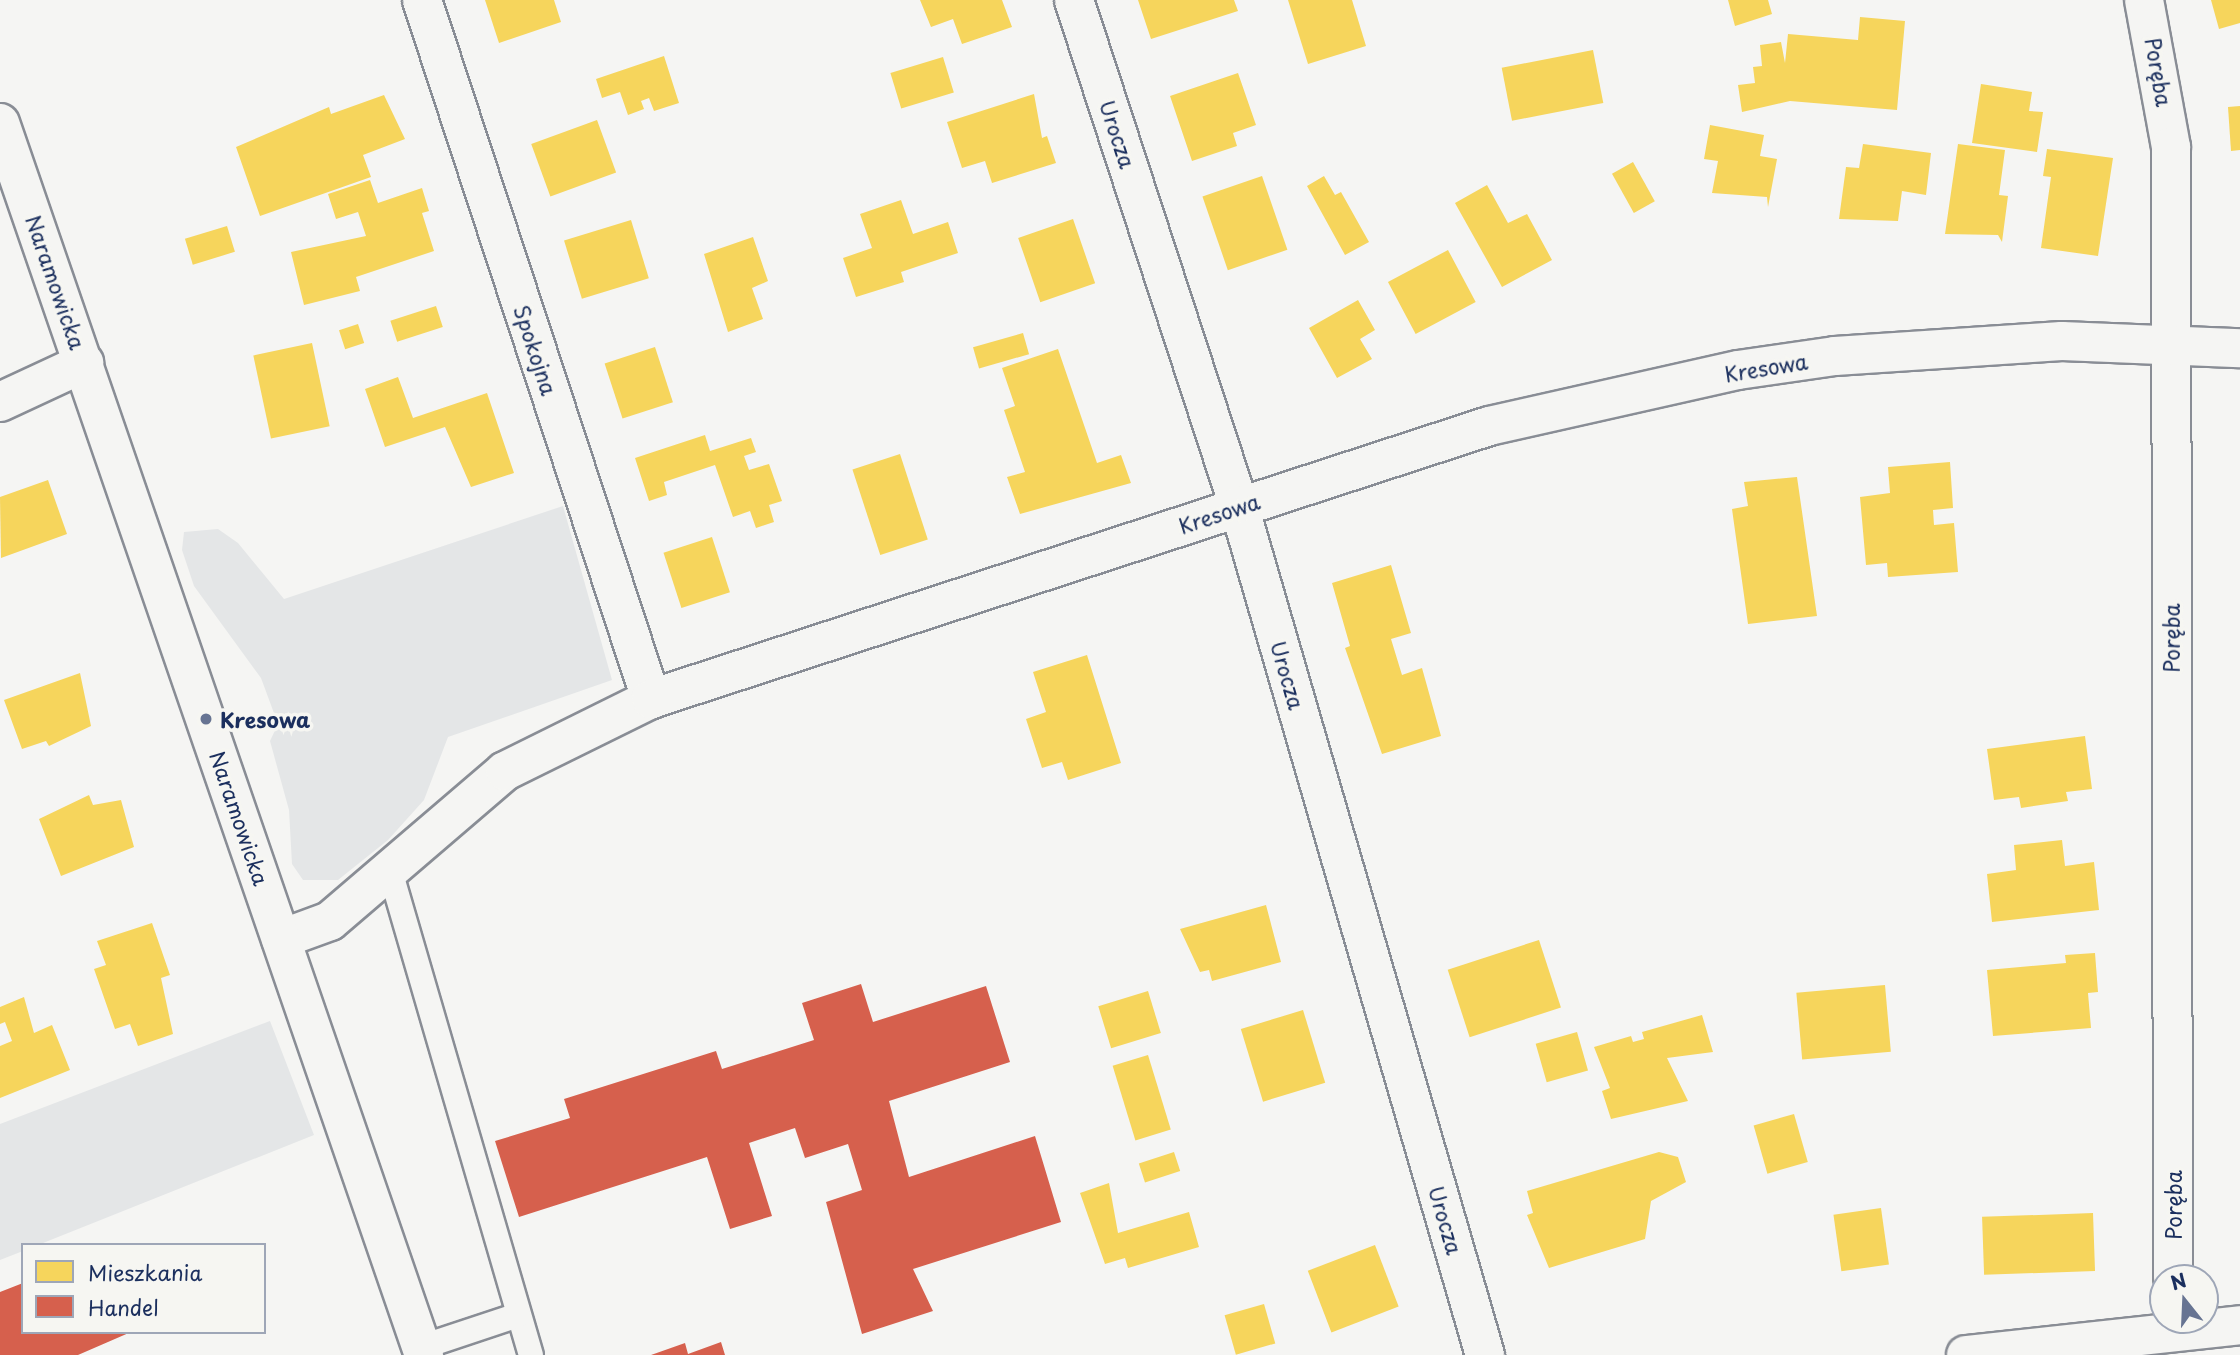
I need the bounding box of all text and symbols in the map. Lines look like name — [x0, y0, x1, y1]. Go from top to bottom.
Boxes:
street label: Poręba — [2141, 36, 2177, 108]
street label: Urocza — [1095, 97, 1141, 171]
street label: Naramowicka — [21, 212, 91, 352]
street label: Spokojna — [510, 302, 562, 398]
street label: Kresowa — [1723, 348, 1809, 386]
street label: Kresowa — [1175, 488, 1263, 538]
street label: Poręba — [2158, 603, 2184, 673]
street label: Urocza — [1266, 638, 1310, 712]
place label: Kresowa — [220, 706, 310, 732]
marker: Kresowa — [198, 711, 214, 727]
street label: Naramowicka — [205, 748, 275, 888]
street label: Poręba — [2160, 1170, 2186, 1240]
street label: Urocza — [1424, 1183, 1468, 1257]
legend — [21, 1243, 266, 1334]
text: Mieszkania — [88, 1256, 202, 1288]
north arrow — [2149, 1264, 2219, 1334]
text: N — [2167, 1265, 2190, 1297]
text: Handel — [88, 1291, 159, 1323]

